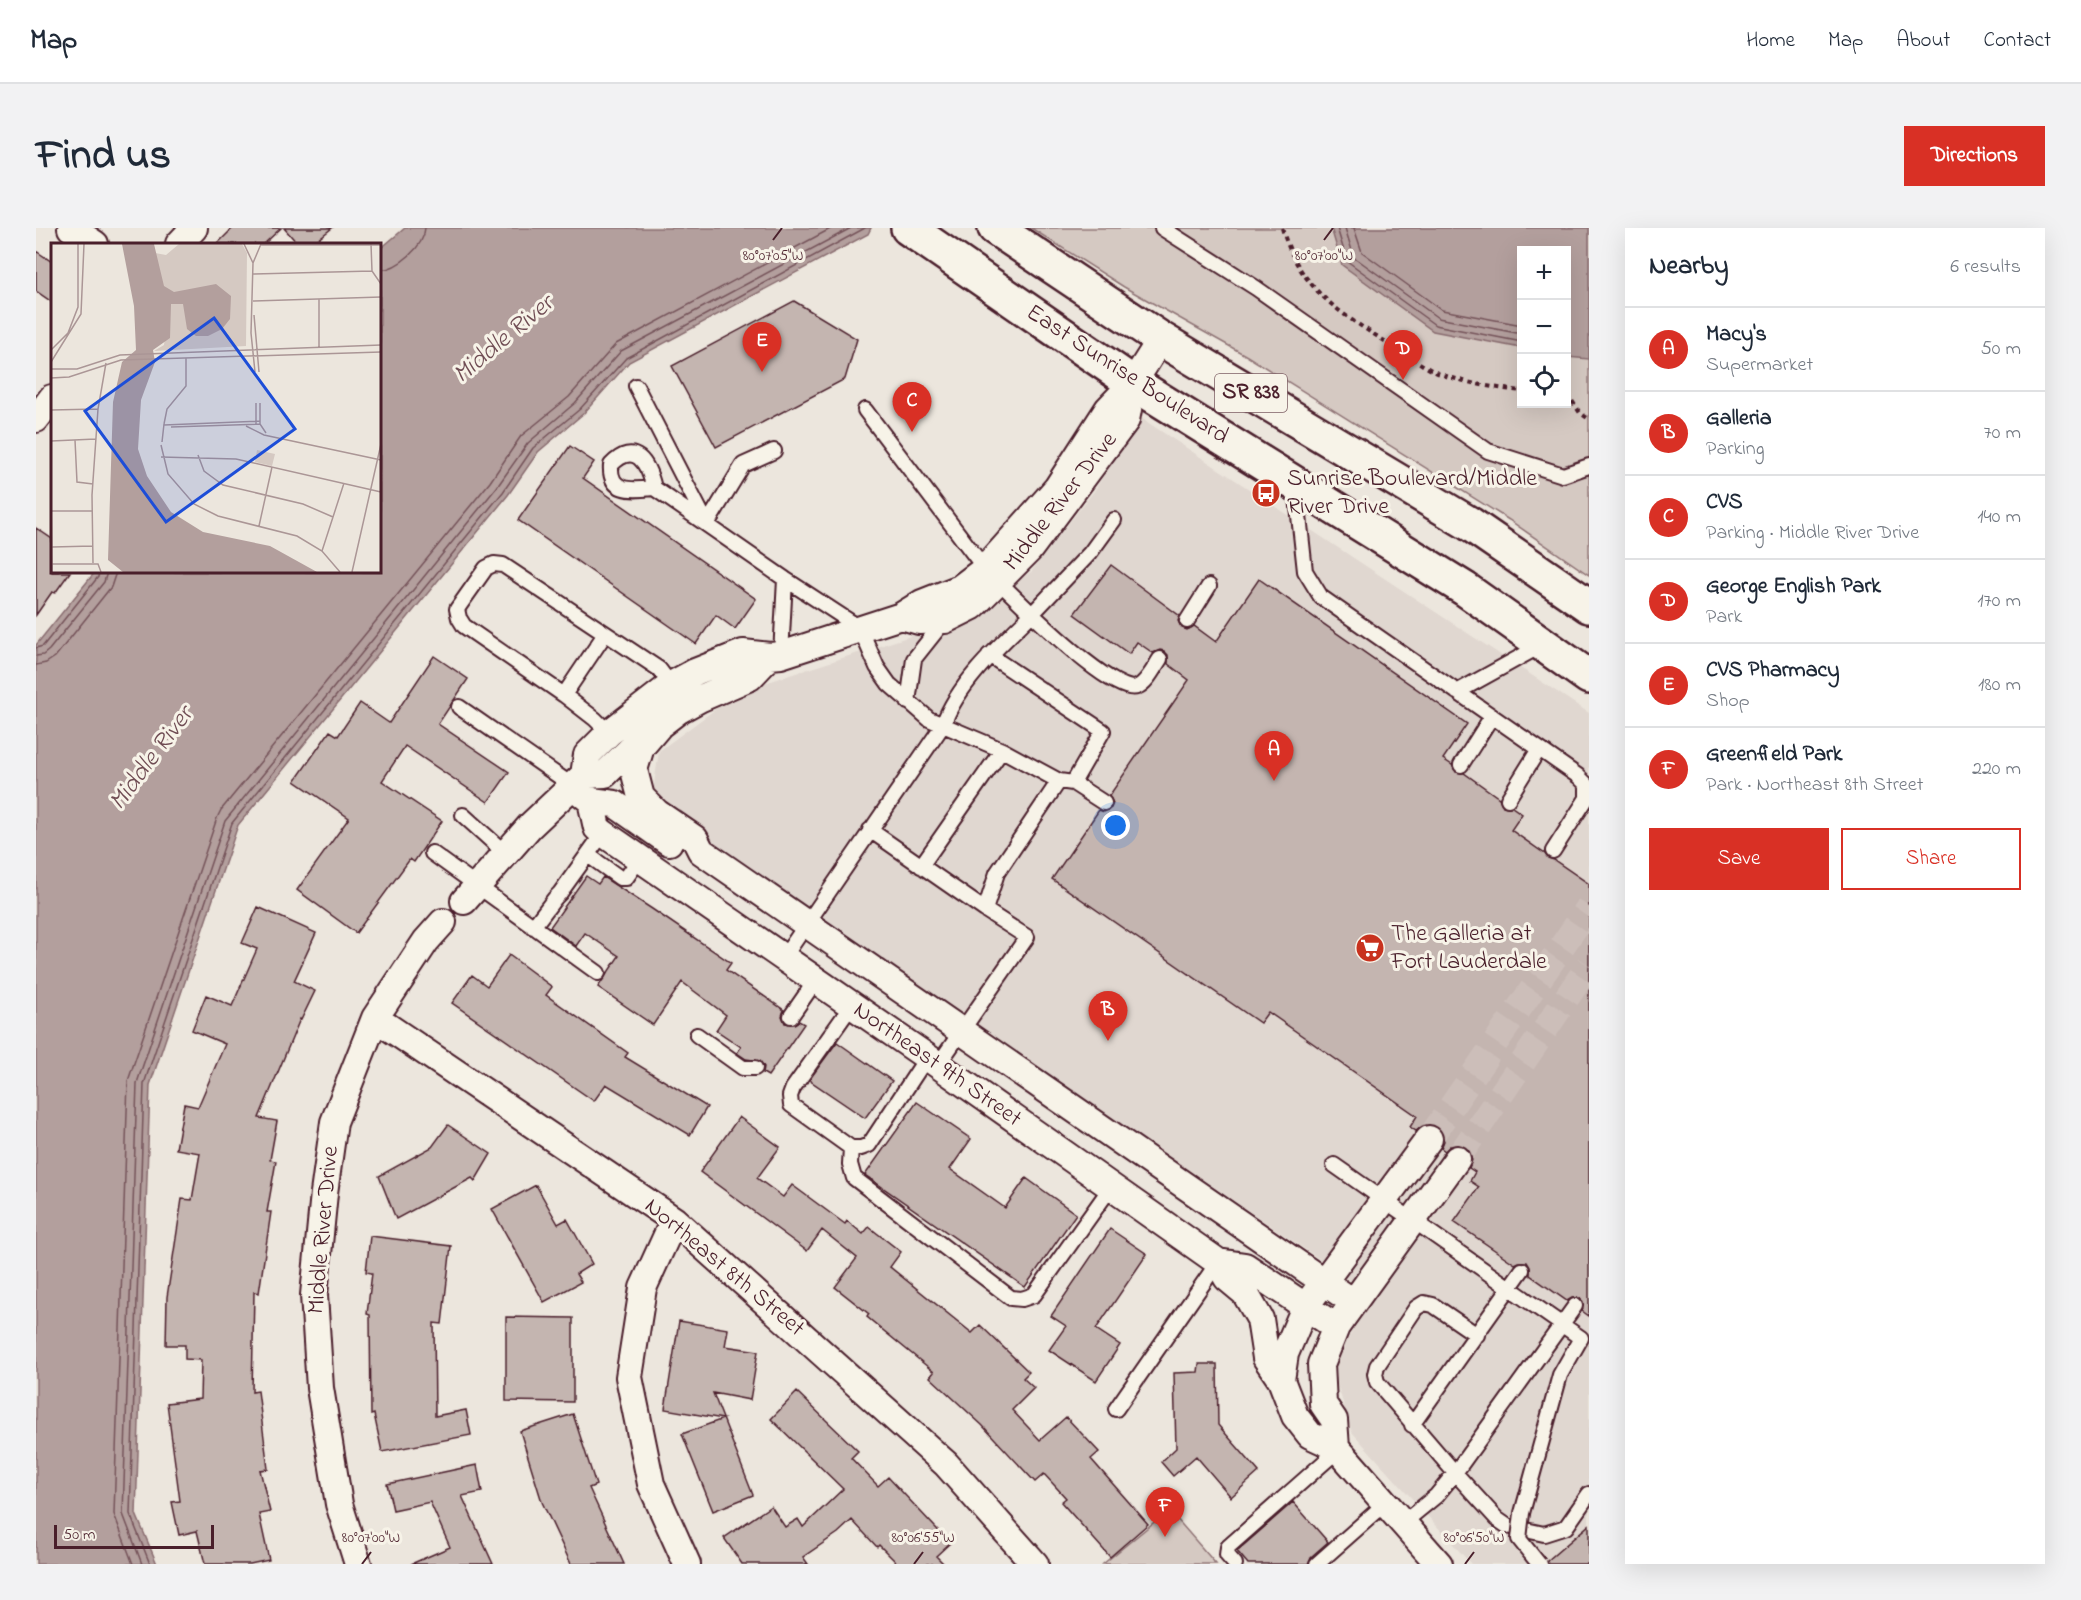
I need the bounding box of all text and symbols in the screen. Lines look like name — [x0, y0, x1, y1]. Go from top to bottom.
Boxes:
text: Map — [30, 21, 77, 62]
text: Home — [1746, 26, 1795, 56]
text: Map — [1828, 26, 1863, 56]
text: About — [1896, 26, 1950, 56]
text: Contact — [1983, 26, 2051, 56]
text: Find us — [36, 126, 171, 187]
button: Directions — [1904, 126, 2045, 186]
inset map — [51, 243, 381, 573]
text: 80°07'05"W — [743, 245, 803, 267]
text: 80°07'00"W — [1295, 245, 1353, 267]
map controls — [1517, 246, 1571, 408]
button: + — [1517, 246, 1571, 300]
text: Nearby — [1649, 248, 1728, 286]
text: 6 results — [1950, 253, 2021, 282]
water label: Middle River — [445, 284, 565, 394]
street label: East Sunrise Boulevard — [1019, 296, 1236, 454]
button: − — [1517, 300, 1571, 354]
text: Macy's — [1706, 319, 1767, 351]
pin: E — [742, 322, 782, 372]
pin: D — [1384, 330, 1422, 380]
text: A — [1662, 335, 1675, 364]
text: 50 m — [1980, 335, 2021, 364]
text: Supermarket — [1706, 351, 1813, 380]
button: locate — [1517, 354, 1571, 408]
road number: SR 838 — [1215, 374, 1287, 412]
pin: C — [892, 382, 932, 432]
text: Galleria — [1706, 403, 1772, 435]
text: B — [1662, 419, 1675, 448]
text: 70 m — [1984, 419, 2021, 448]
street label: Middle River Drive — [995, 425, 1127, 579]
text: Parking — [1706, 435, 1765, 464]
place label: Sunrise Boulevard/Middle River Drive — [1287, 462, 1537, 525]
bus stop icon: Sunrise Boulevard/Middle River Drive — [1250, 477, 1282, 509]
text: CVS — [1706, 487, 1743, 519]
text: C — [1663, 503, 1674, 532]
text: 140 m — [1977, 503, 2021, 532]
text: Parking · Middle River Drive — [1706, 519, 1919, 548]
text: George English Park — [1706, 571, 1881, 603]
text: D — [1661, 587, 1676, 616]
text: 170 m — [1977, 587, 2021, 616]
text: Park — [1706, 603, 1742, 632]
text: CVS Pharmacy — [1706, 655, 1840, 687]
text: E — [1662, 671, 1675, 700]
text: 180 m — [1978, 671, 2021, 700]
text: Shop — [1706, 687, 1750, 716]
water label: Middle River — [100, 697, 206, 819]
pin: A — [1254, 732, 1294, 781]
text: Greenfield Park — [1706, 739, 1843, 771]
text: F — [1662, 755, 1675, 784]
text: 220 m — [1972, 755, 2021, 784]
text: Park · Northeast 8th Street — [1706, 771, 1924, 800]
your location — [1101, 811, 1130, 840]
button: Save — [1649, 828, 1829, 890]
button: Share — [1841, 828, 2021, 890]
place label: The Galleria at Fort Lauderdale — [1390, 917, 1547, 980]
supermarket icon: The Galleria at Fort Lauderdale — [1354, 932, 1386, 964]
pin: B — [1088, 992, 1128, 1041]
street label: Northeast 9th Street — [846, 994, 1028, 1136]
street label: Middle River Drive — [299, 1144, 349, 1315]
street label: Northeast 8th Street — [636, 1190, 812, 1346]
pin: F — [1146, 1488, 1184, 1537]
scale bar — [54, 1522, 214, 1550]
text: 50 m — [63, 1523, 95, 1547]
text: 80°07'00"W — [342, 1527, 400, 1549]
text: 80°06'55"W — [891, 1527, 955, 1549]
text: 80°06'50"W — [1444, 1527, 1504, 1549]

